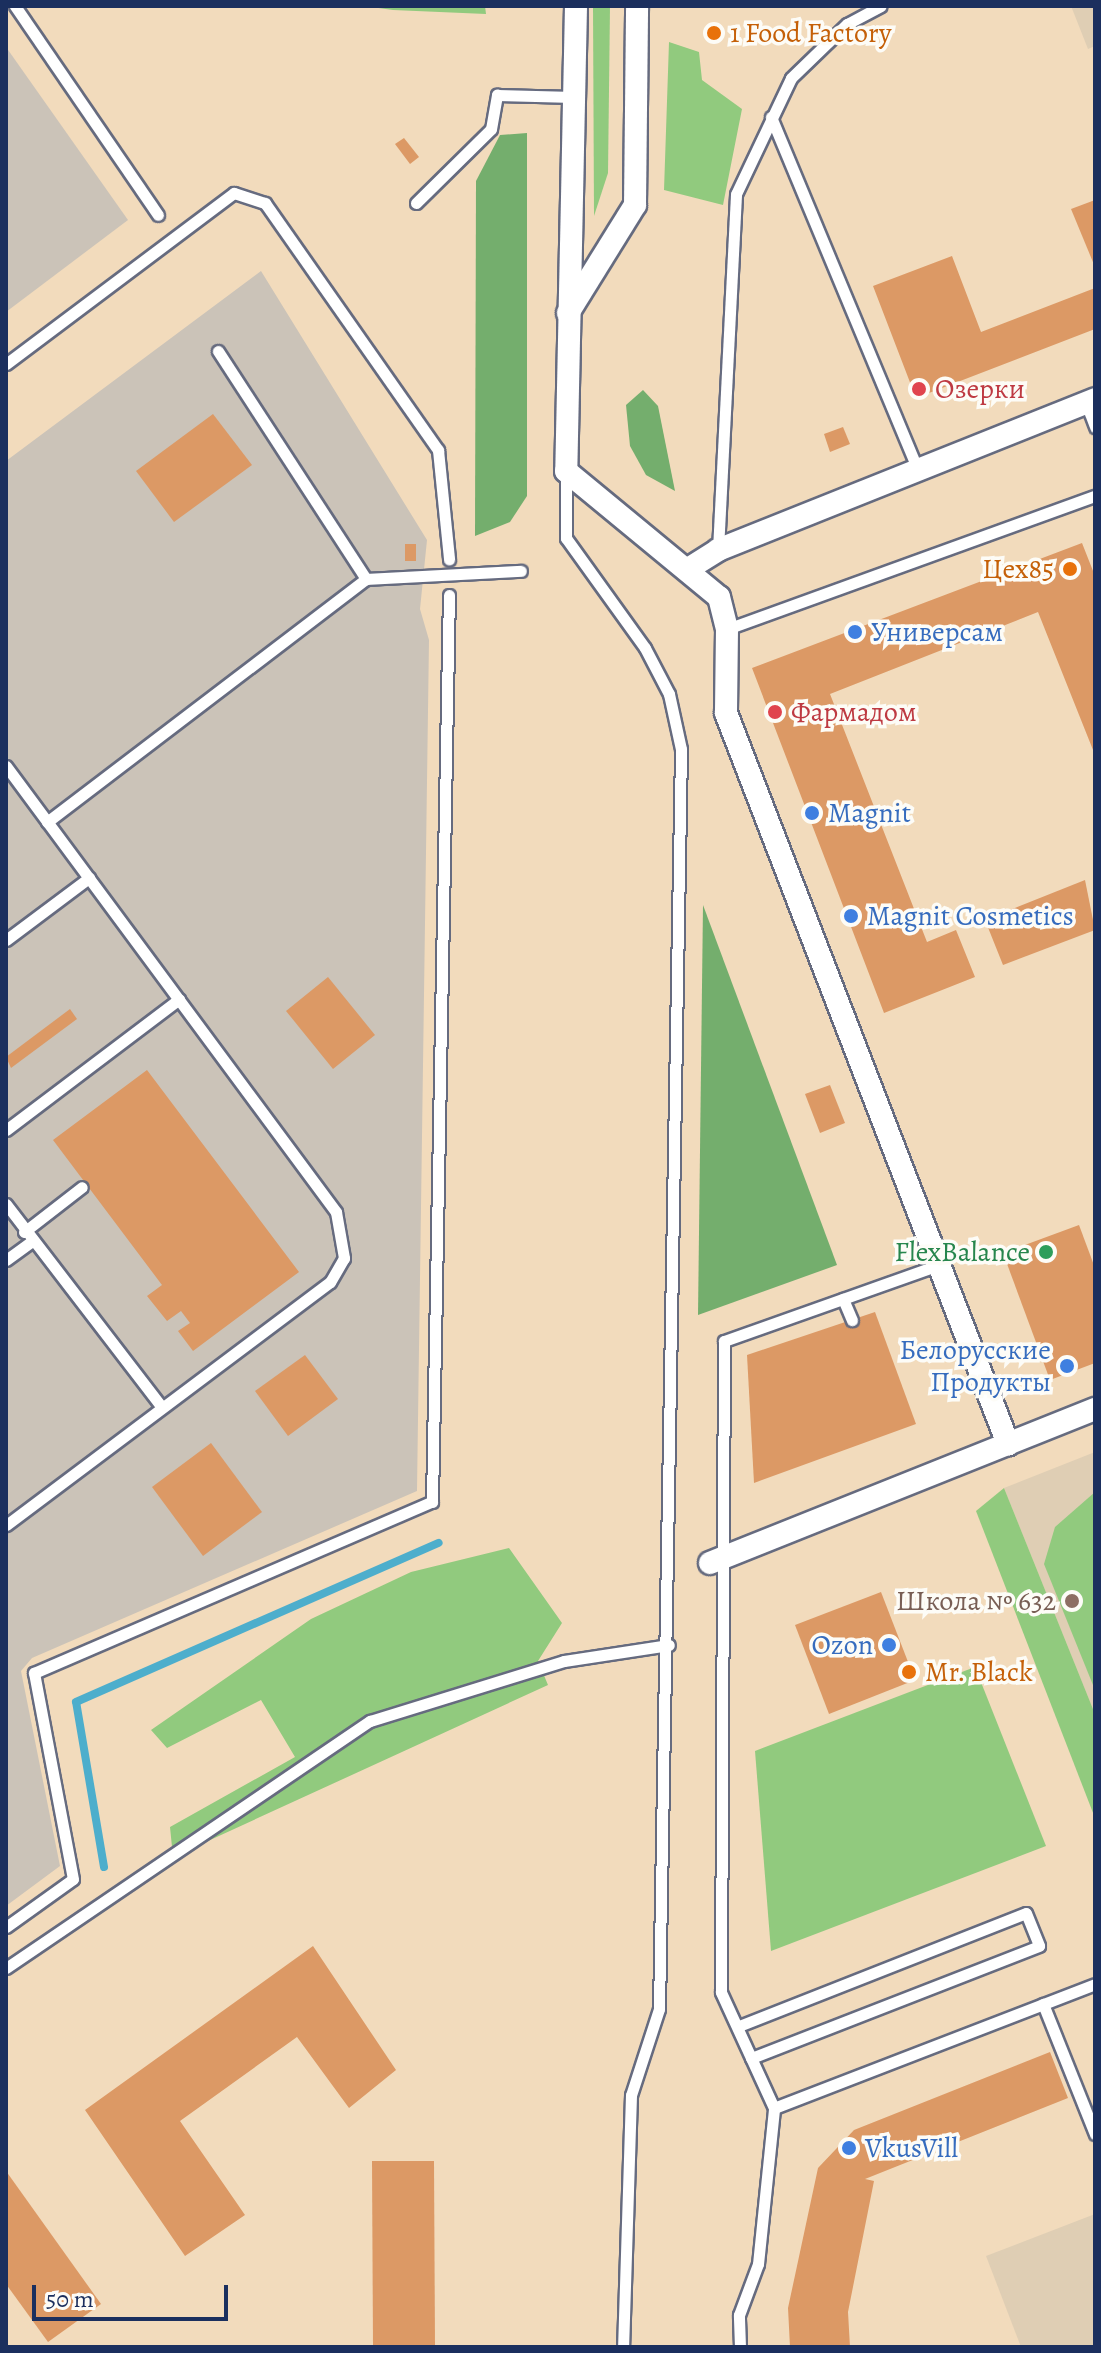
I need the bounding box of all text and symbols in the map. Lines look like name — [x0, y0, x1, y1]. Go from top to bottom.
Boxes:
place label: 1 Food Factory — [730, 16, 892, 50]
marker: 1 Food Factory — [705, 24, 723, 42]
place label: Озерки — [935, 372, 1025, 406]
marker: Озерки — [910, 380, 928, 398]
place label: Цех85 — [983, 552, 1054, 586]
marker: Цех85 — [1061, 560, 1079, 578]
place label: Универсам — [871, 615, 1003, 649]
marker: Универсам — [846, 623, 864, 641]
place label: Фармадом — [791, 695, 917, 729]
marker: Фармадом — [766, 703, 784, 721]
place label: Magnit — [828, 796, 911, 830]
marker: Magnit — [803, 804, 821, 822]
place label: Magnit Cosmetics — [867, 899, 1074, 933]
marker: Magnit Cosmetics — [842, 907, 860, 925]
place label: FlexBalance — [895, 1235, 1030, 1269]
marker: FlexBalance — [1037, 1243, 1055, 1261]
place label: Белорусские Продукты — [899, 1333, 1051, 1399]
marker: Белорусские Продукты — [1058, 1357, 1076, 1375]
place label: Школа № 632 — [896, 1584, 1056, 1618]
marker: Школа № 632 — [1063, 1592, 1081, 1610]
place label: Ozon — [811, 1628, 873, 1662]
marker: Ozon — [880, 1636, 898, 1654]
place label: Mr. Black — [925, 1655, 1033, 1689]
marker: Mr. Black — [900, 1663, 918, 1681]
place label: VkusVill — [865, 2131, 958, 2165]
marker: VkusVill — [840, 2139, 858, 2157]
scale bar — [36, 2269, 232, 2319]
text: 50 m — [46, 2283, 94, 2315]

